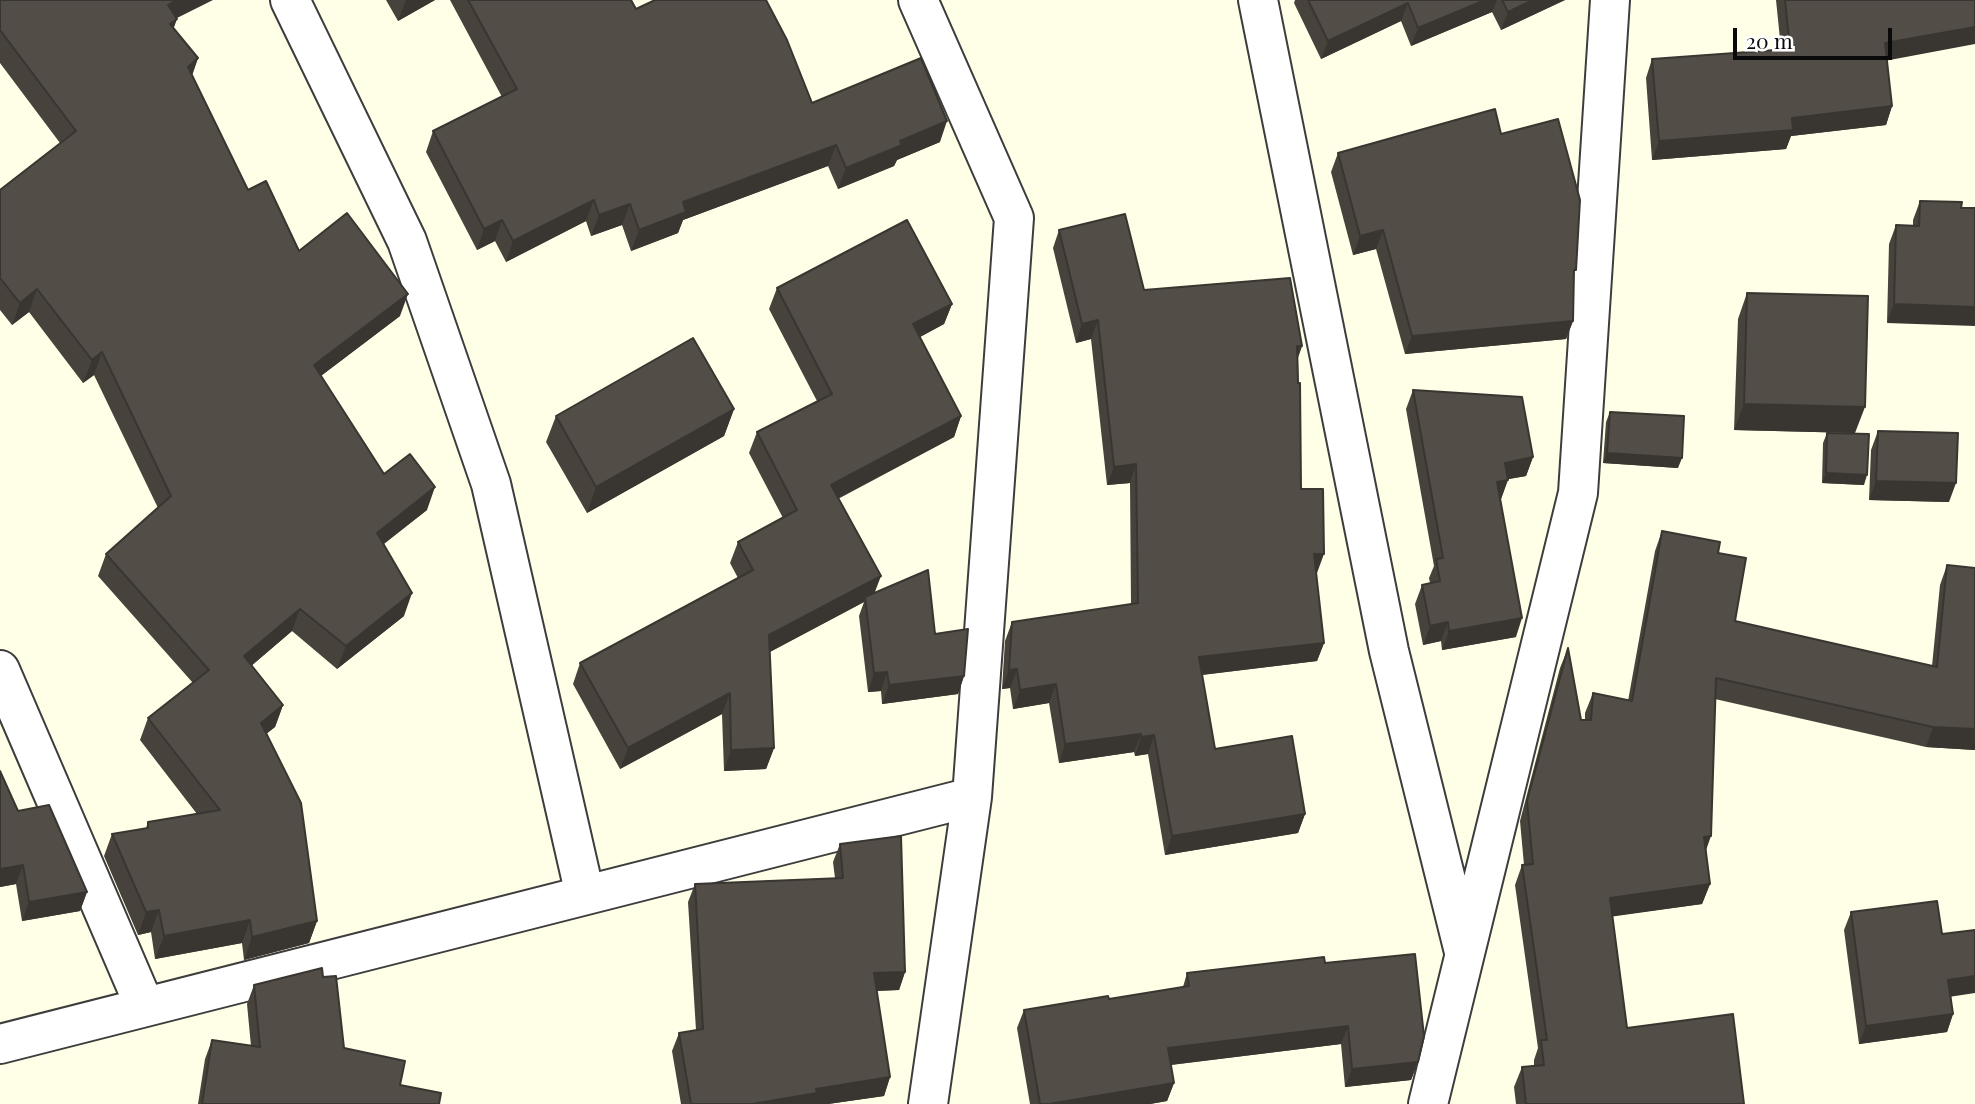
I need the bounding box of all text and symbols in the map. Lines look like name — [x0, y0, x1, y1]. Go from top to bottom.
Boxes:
scale bar — [1737, 14, 1896, 58]
text: 20 m — [1746, 26, 1793, 54]

